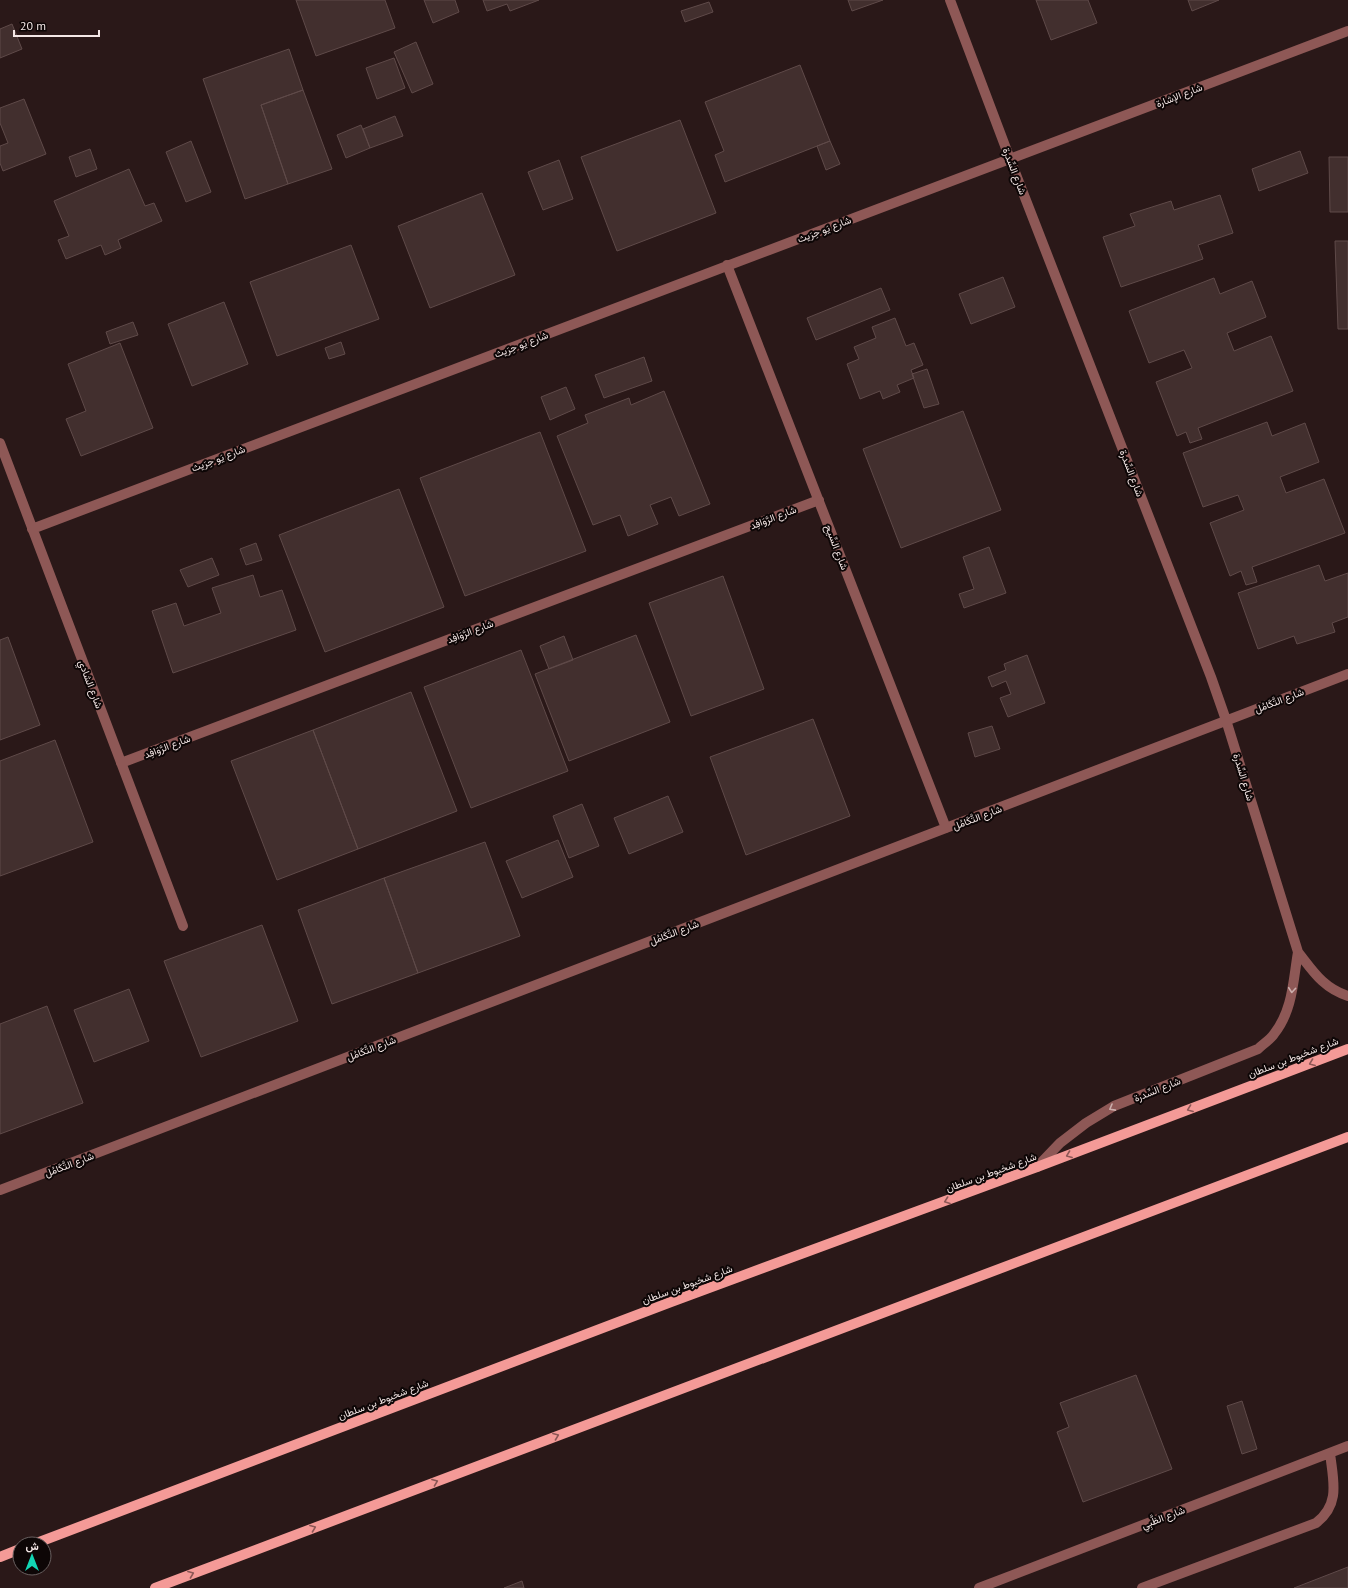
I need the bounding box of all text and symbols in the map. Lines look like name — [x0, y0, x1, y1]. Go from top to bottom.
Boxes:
scale bar — [14, 12, 99, 38]
text: 20 m — [20, 18, 46, 33]
street label: شارع الإشارة — [1154, 81, 1204, 110]
street label: شارع السِّدرة — [1000, 146, 1029, 197]
street label: شارع يَو حِرَيث — [795, 213, 853, 246]
street label: شارع يَو حِرَيث — [492, 328, 550, 361]
street label: شارع يَو حِرَيث — [189, 442, 247, 475]
street label: شارع السِّدرة — [1117, 448, 1146, 499]
street label: شارع الرَّوَافِد — [748, 503, 798, 532]
street label: شارع السِّيح — [822, 523, 851, 572]
street label: شارع الرَّوَافِد — [445, 617, 495, 646]
street label: شارع الشادي — [73, 658, 106, 711]
street label: شارع التَّكَامُل — [1253, 685, 1306, 716]
street label: شارع الرَّوَافِد — [142, 732, 192, 761]
street label: شارع السِّدرة — [1230, 752, 1257, 803]
street label: شارع التَّكَامُل — [951, 802, 1004, 833]
street label: شارع التَّكَامُل — [648, 917, 701, 948]
one-way arrow — [1288, 987, 1297, 993]
street label: شارع التَّكَامُل — [345, 1033, 398, 1064]
street label: شارع شخبوط بن سلطان — [1246, 1034, 1340, 1081]
one-way arrow — [1308, 1058, 1315, 1066]
street label: شارع السِّدرة — [1132, 1074, 1182, 1105]
one-way arrow — [1109, 1103, 1116, 1111]
one-way arrow — [1187, 1104, 1194, 1112]
street label: شارع التَّكَامُل — [43, 1149, 96, 1180]
street label: شارع شخبوط بن سلطان — [944, 1150, 1038, 1195]
one-way arrow — [1065, 1151, 1072, 1159]
one-way arrow — [943, 1196, 950, 1204]
street label: شارع شخبوط بن سلطان — [640, 1262, 734, 1307]
street label: شارع شخبوط بن سلطان — [336, 1376, 430, 1423]
one-way arrow — [553, 1433, 560, 1441]
one-way arrow — [431, 1479, 438, 1487]
street label: شارع الظَّبِي — [1139, 1502, 1188, 1534]
one-way arrow — [309, 1525, 316, 1533]
north arrow — [12, 1536, 52, 1576]
text: ش — [25, 1539, 39, 1553]
one-way arrow — [188, 1571, 195, 1579]

